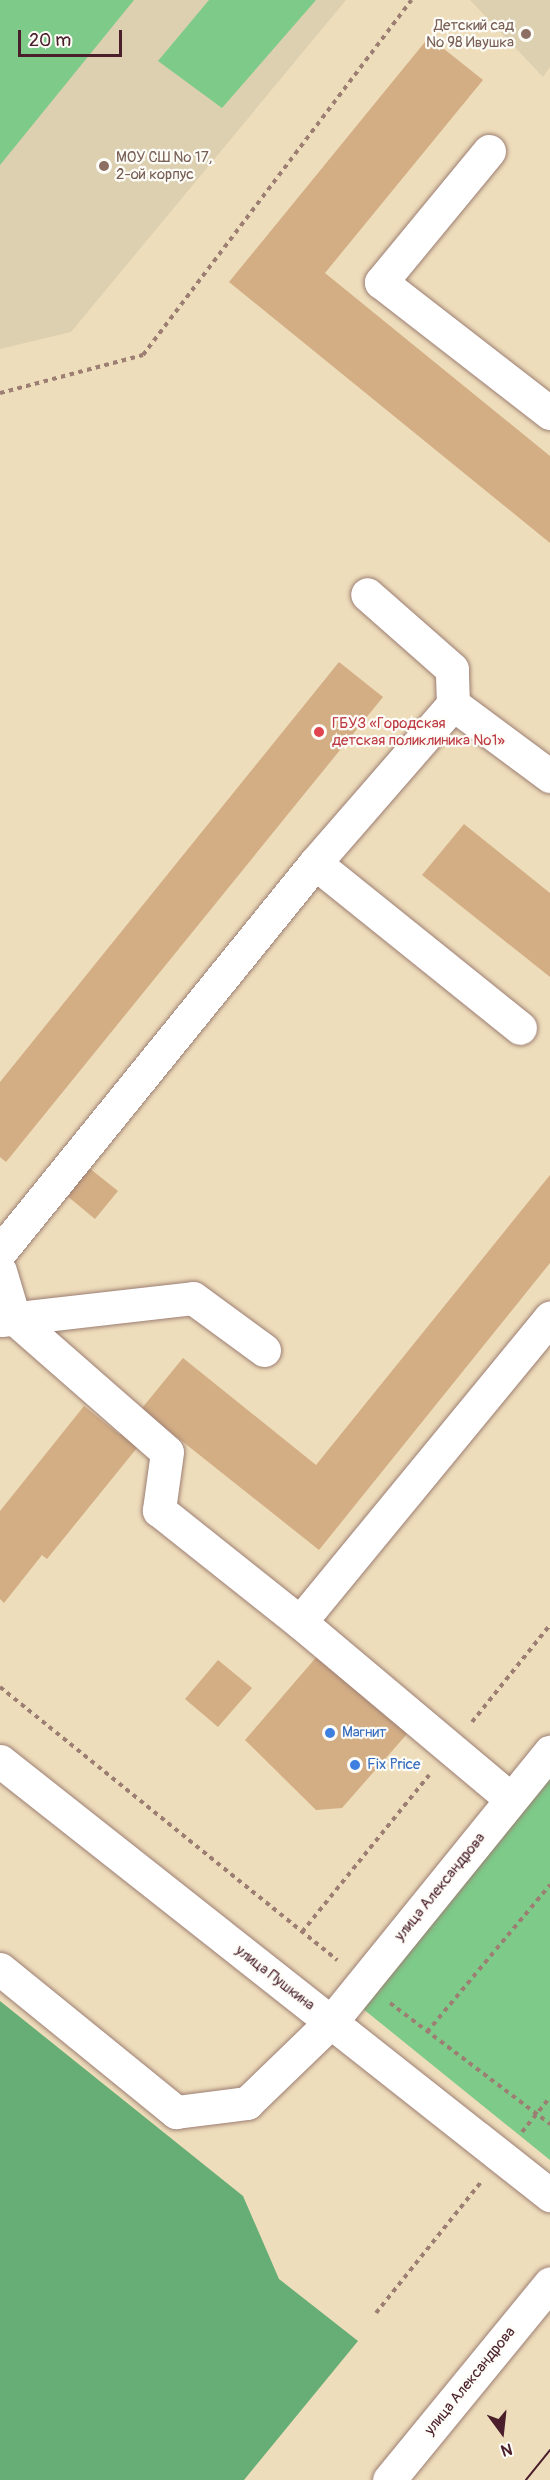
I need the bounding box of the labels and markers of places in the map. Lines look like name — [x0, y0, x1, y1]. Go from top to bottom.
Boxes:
place label: Детский сад № 98 Ивушка — [426, 16, 514, 51]
marker: Детский сад № 98 Ивушка — [519, 27, 533, 41]
place label: МОУ СШ № 17, 2-ой корпус — [116, 148, 212, 183]
marker: МОУ СШ № 17, 2-ой корпус — [97, 159, 111, 173]
place label: ГБУЗ «Городская детская поликлиника №1» — [332, 714, 505, 749]
marker: ГБУЗ «Городская детская поликлиника №1» — [310, 723, 328, 741]
place label: Магнит — [342, 1724, 387, 1742]
marker: Магнит — [323, 1726, 337, 1740]
place label: Fix Price — [367, 1756, 420, 1774]
marker: Fix Price — [348, 1758, 362, 1772]

